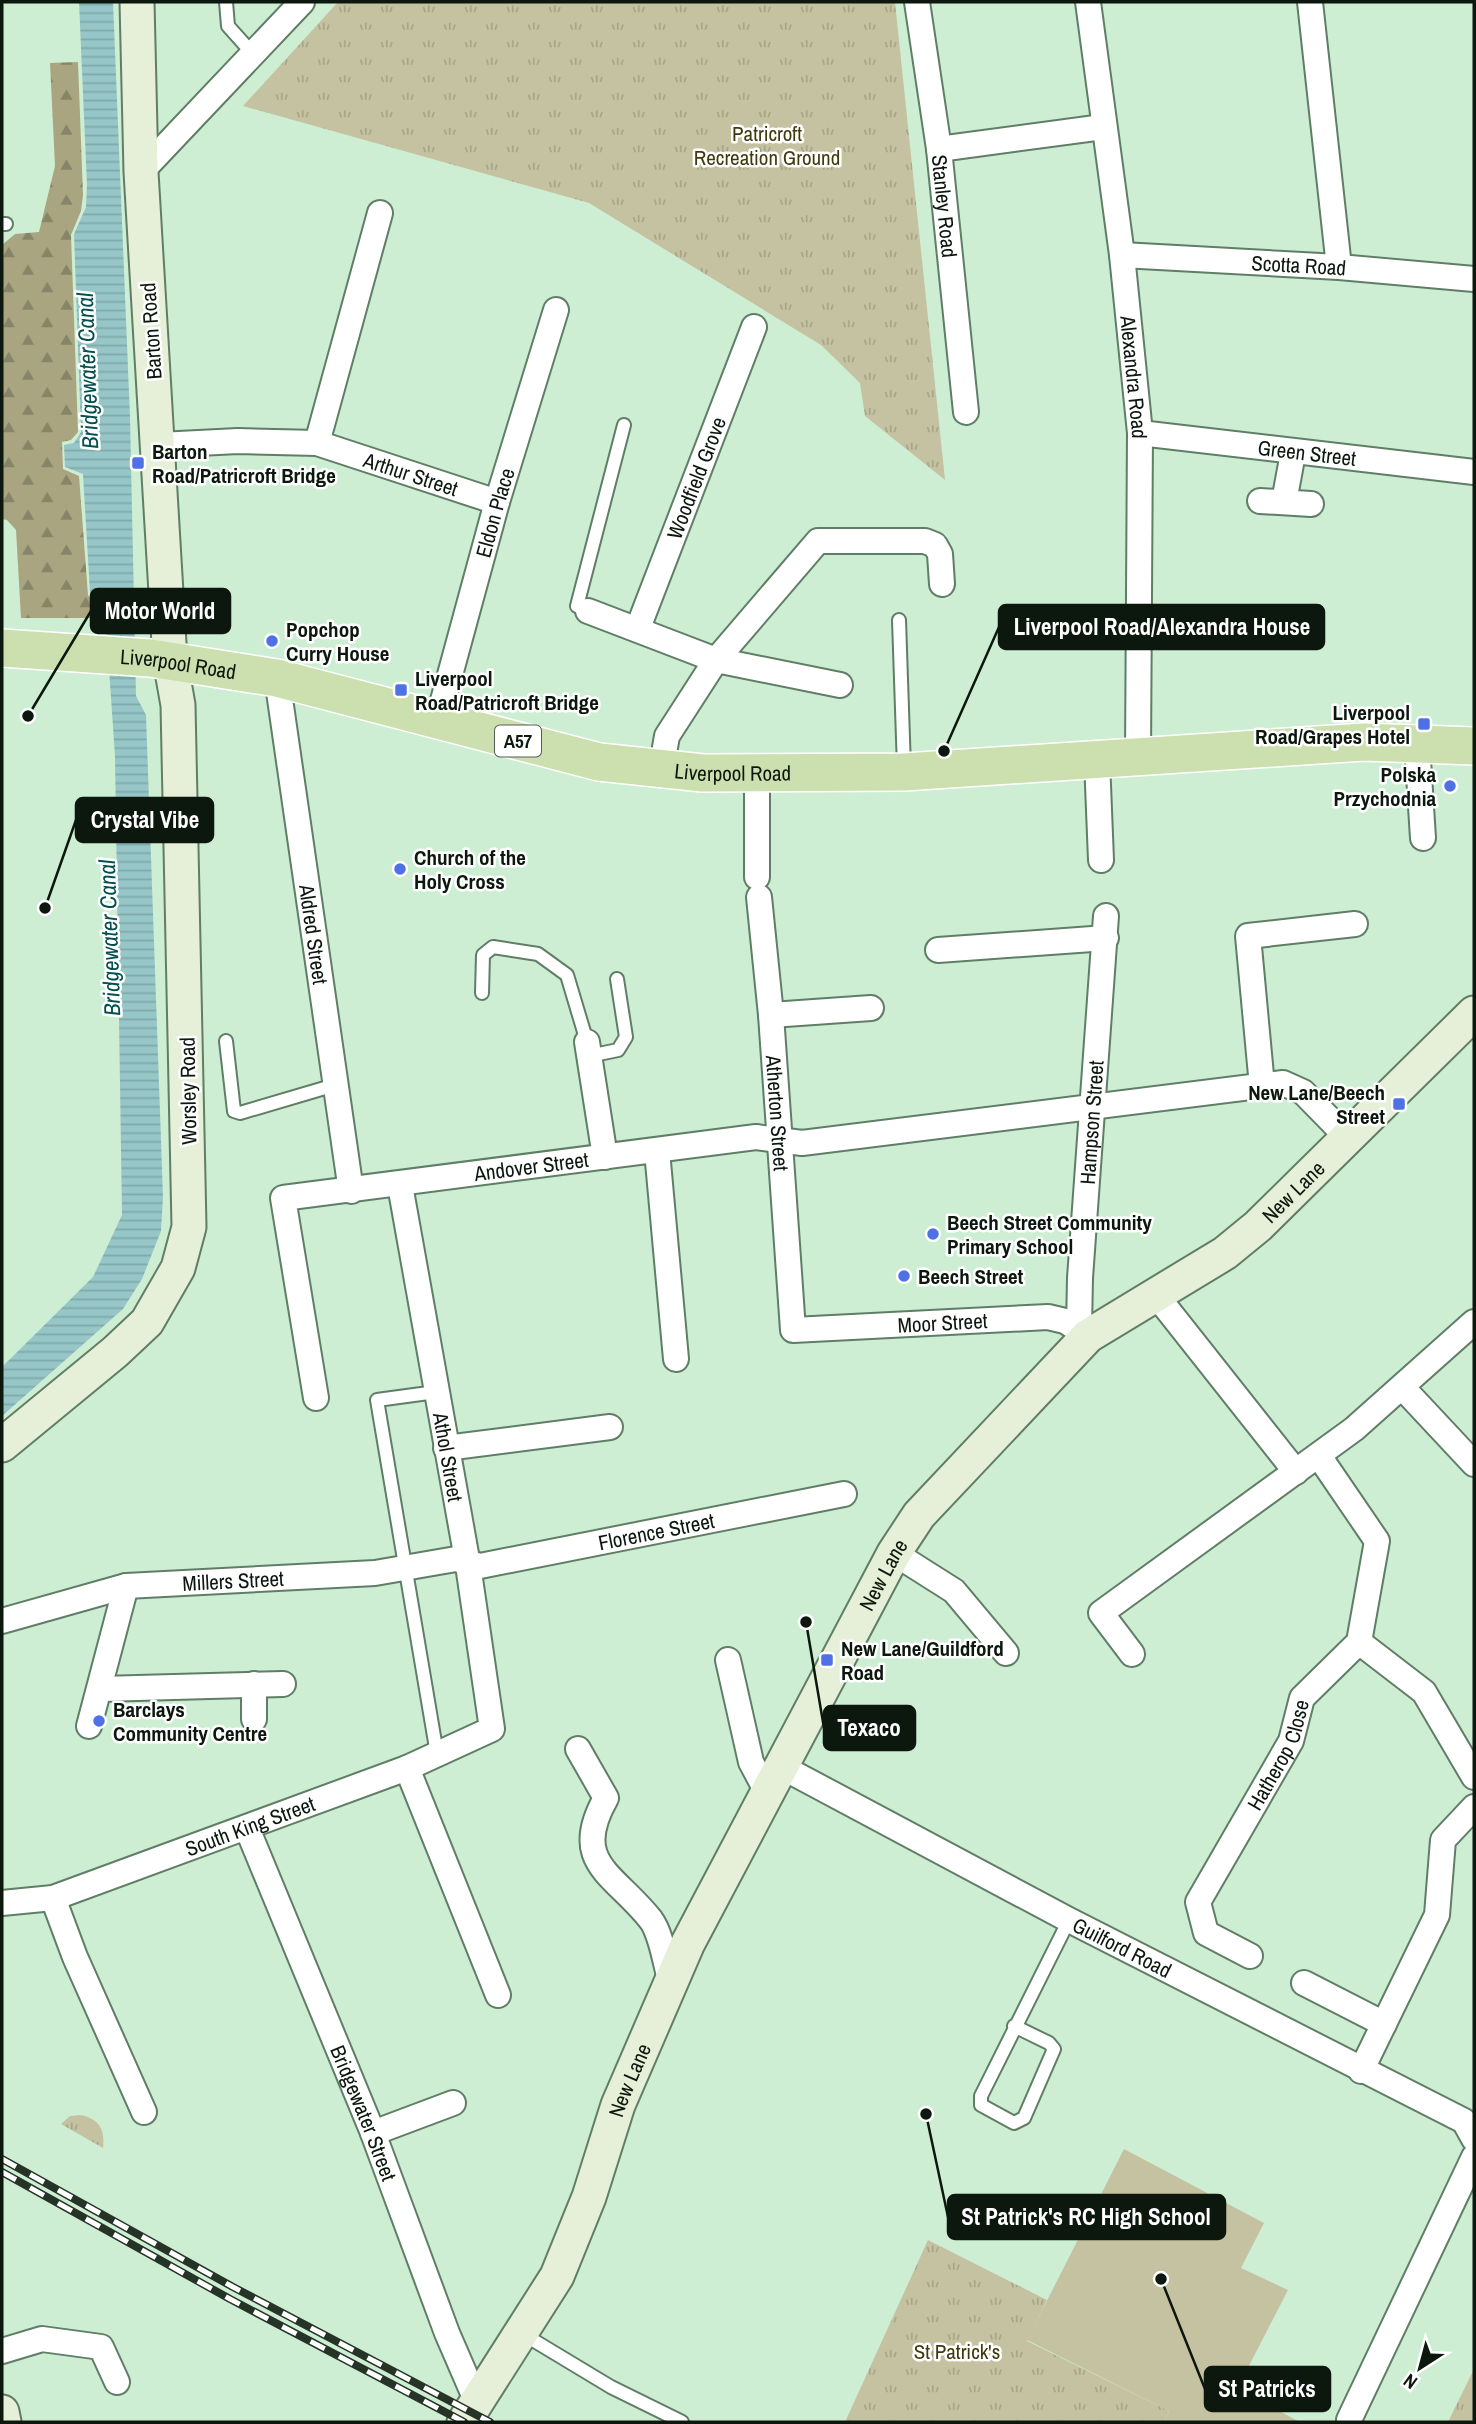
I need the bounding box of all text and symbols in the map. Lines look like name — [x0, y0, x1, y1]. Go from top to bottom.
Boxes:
park label: Patricroft Recreation Ground — [694, 119, 840, 172]
street label: Stanley Road — [925, 153, 965, 259]
street label: Scotta Road — [1251, 248, 1347, 282]
street label: Barton Road — [133, 282, 169, 380]
water label: Bridgewater Canal — [69, 292, 105, 450]
street label: Alexandra Road — [1114, 313, 1155, 439]
street label: Woodfield Grove — [659, 412, 733, 543]
street label: Green Street — [1256, 432, 1358, 473]
place label: Barton Road/Patricroft Bridge — [152, 437, 336, 490]
street label: Arthur Street — [359, 444, 462, 503]
marker: Barton Road/Patricroft Bridge — [130, 455, 146, 471]
street label: Eldon Place — [468, 464, 521, 561]
callout: Motor World — [91, 589, 230, 633]
text: Motor World — [105, 595, 215, 626]
callout: Liverpool Road/Alexandra House — [999, 605, 1324, 649]
text: Liverpool Road/Alexandra House — [1014, 611, 1310, 642]
place label: Popchop Curry House — [286, 615, 389, 668]
marker: Popchop Curry House — [264, 633, 280, 649]
street label: Liverpool Road — [119, 642, 238, 686]
place label: Liverpool Road/Patricroft Bridge — [415, 664, 599, 717]
marker: Liverpool Road/Patricroft Bridge — [393, 682, 409, 698]
place label: Liverpool Road/Grapes Hotel — [1255, 698, 1410, 751]
marker: Liverpool Road/Grapes Hotel — [1416, 716, 1432, 732]
road number: A57 — [495, 726, 541, 756]
street label: Liverpool Road — [673, 756, 791, 788]
place label: Polska Przychodnia — [1334, 760, 1436, 813]
marker: Polska Przychodnia — [1442, 778, 1458, 794]
callout: Crystal Vibe — [76, 798, 213, 842]
text: Crystal Vibe — [91, 804, 199, 835]
place label: Church of the Holy Cross — [414, 843, 526, 896]
water label: Bridgewater Canal — [91, 859, 127, 1017]
marker: Church of the Holy Cross — [392, 861, 408, 877]
street label: Aldred Street — [292, 882, 336, 986]
street label: Worsley Road — [173, 1037, 203, 1145]
street label: Atherton Street — [759, 1053, 796, 1172]
street label: Hampson Street — [1072, 1059, 1110, 1186]
place label: New Lane/Beech Street — [1248, 1078, 1385, 1131]
marker: New Lane/Beech Street — [1391, 1096, 1407, 1112]
street label: Andover Street — [471, 1144, 590, 1188]
street label: New Lane — [1255, 1154, 1331, 1229]
place label: Beech Street Community Primary School — [947, 1208, 1152, 1261]
marker: Beech Street Community Primary School — [925, 1226, 941, 1242]
place label: Beech Street — [918, 1262, 1024, 1291]
marker: Beech Street — [896, 1268, 912, 1284]
street label: Moor Street — [897, 1306, 988, 1339]
street label: Athol Street — [426, 1409, 470, 1504]
street label: Florence Street — [596, 1505, 717, 1557]
street label: New Lane — [852, 1533, 914, 1616]
street label: Millers Street — [182, 1563, 285, 1598]
place label: New Lane/Guildford Road — [841, 1634, 1004, 1687]
marker: New Lane/Guildford Road — [819, 1652, 835, 1668]
place label: Barclays Community Centre — [113, 1695, 267, 1748]
street label: Hatherop Close — [1240, 1696, 1316, 1815]
callout: Texaco — [824, 1706, 915, 1750]
text: Texaco — [837, 1712, 901, 1743]
marker: Barclays Community Centre — [91, 1713, 107, 1729]
street label: South King Street — [181, 1789, 319, 1863]
street label: Guilford Road — [1068, 1910, 1177, 1984]
street label: New Lane — [601, 2039, 657, 2120]
street label: Bridgewater Street — [324, 2041, 404, 2185]
callout: St Patrick's RC High School — [948, 2195, 1225, 2239]
text: St Patrick's RC High School — [961, 2201, 1211, 2232]
north arrow — [1385, 2333, 1455, 2403]
park label: St Patrick's — [914, 2337, 1000, 2366]
callout: St Patricks — [1205, 2367, 1330, 2411]
text: N — [1398, 2368, 1422, 2396]
text: St Patricks — [1218, 2373, 1316, 2404]

